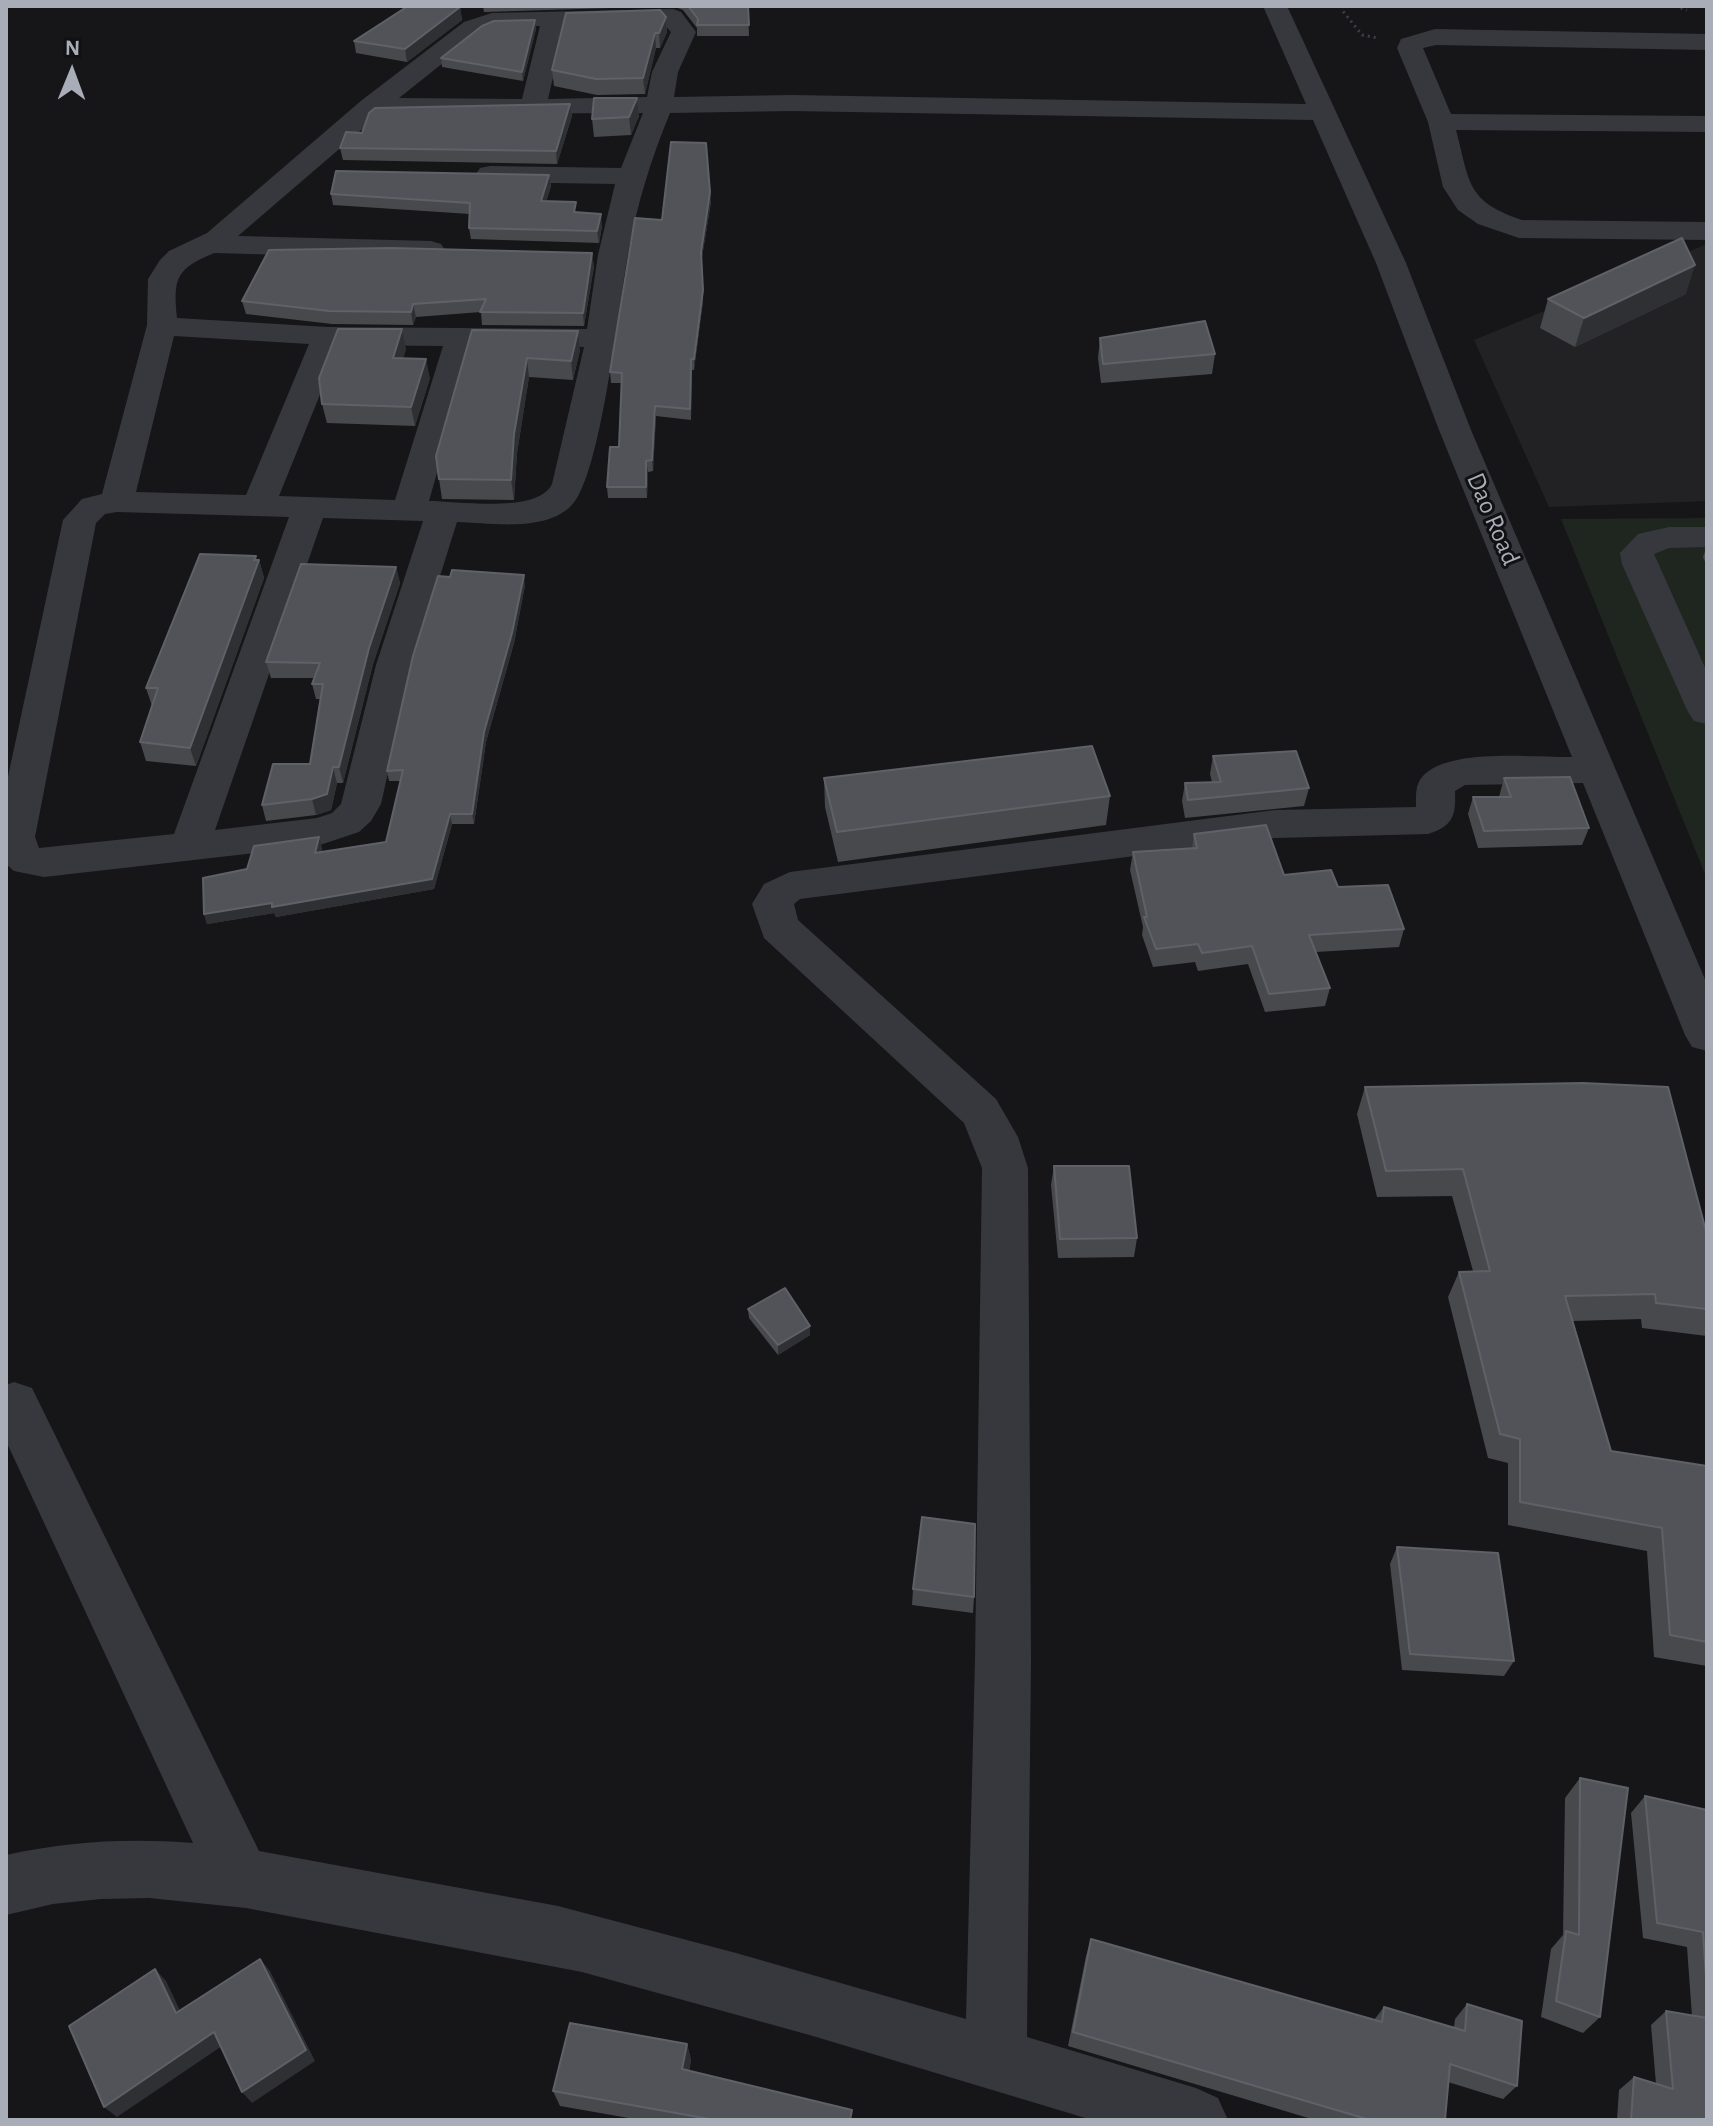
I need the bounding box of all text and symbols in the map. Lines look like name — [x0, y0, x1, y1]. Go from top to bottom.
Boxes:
north arrow — [32, 32, 112, 112]
text: N — [65, 37, 80, 59]
street label: Dao Road — [1460, 468, 1526, 570]

